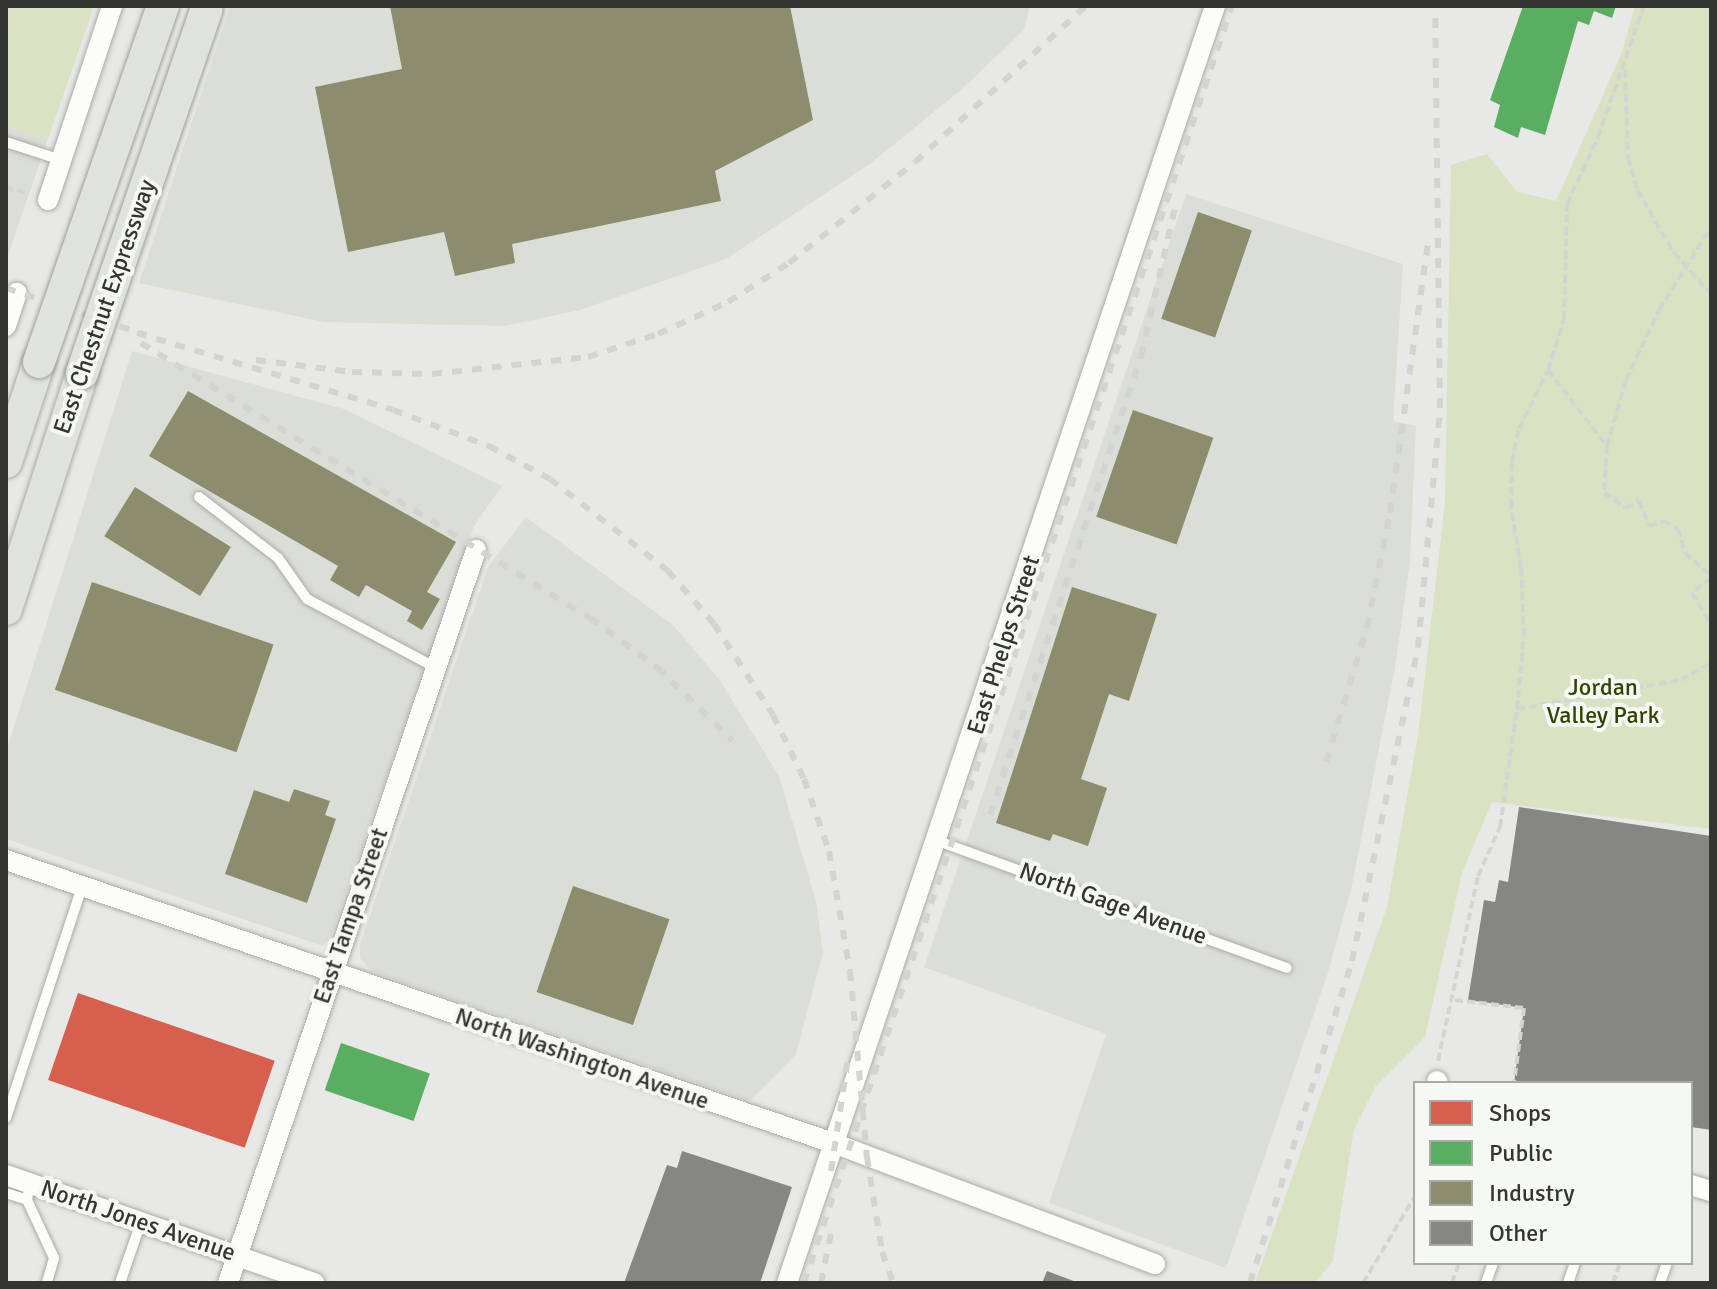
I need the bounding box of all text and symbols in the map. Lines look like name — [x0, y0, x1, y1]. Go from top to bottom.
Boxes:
street label: East Chestnut Expressway — [48, 176, 162, 438]
street label: East Phelps Street — [961, 552, 1047, 738]
park label: Jordan Valley Park — [1547, 674, 1659, 730]
street label: East Tampa Street — [307, 824, 395, 1008]
street label: North Gage Avenue — [1015, 857, 1211, 951]
street label: North Washington Avenue — [451, 1002, 713, 1116]
legend — [1413, 1081, 1693, 1265]
text: Shops — [1489, 1098, 1551, 1128]
text: Public — [1489, 1138, 1553, 1168]
street label: North Jones Avenue — [37, 1174, 239, 1268]
text: Industry — [1489, 1178, 1575, 1208]
text: Other — [1489, 1218, 1547, 1248]

